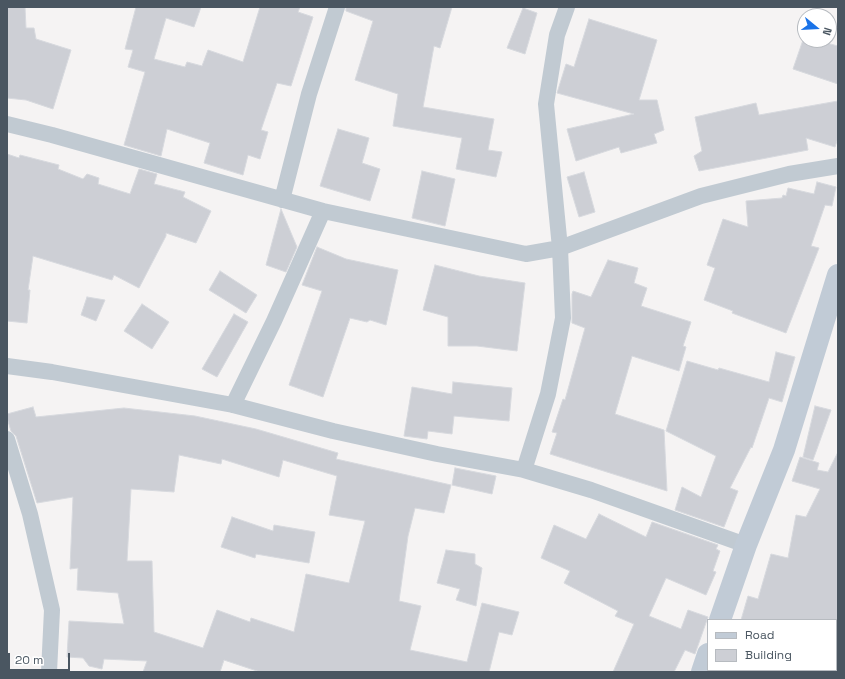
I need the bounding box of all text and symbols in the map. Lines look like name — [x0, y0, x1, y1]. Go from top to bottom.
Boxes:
north arrow — [797, 8, 837, 48]
text: N — [820, 26, 835, 37]
legend — [707, 619, 837, 671]
text: Road — [745, 627, 774, 643]
scale bar — [10, 645, 72, 671]
text: Building — [745, 647, 792, 663]
text: 20 m — [15, 652, 43, 668]

